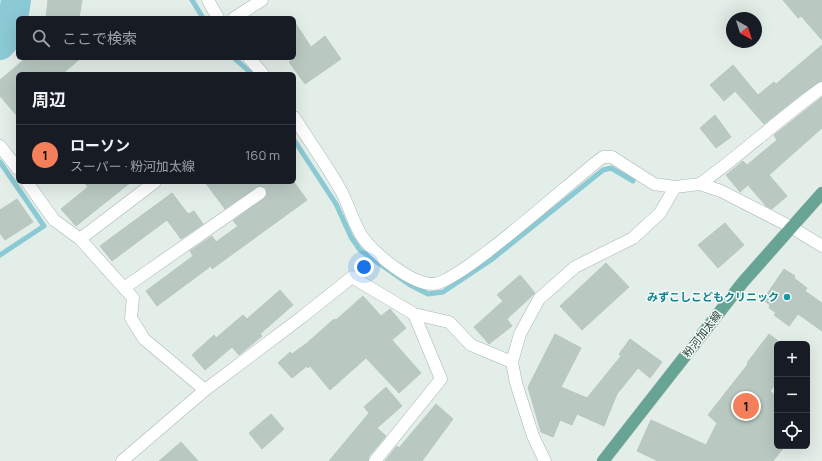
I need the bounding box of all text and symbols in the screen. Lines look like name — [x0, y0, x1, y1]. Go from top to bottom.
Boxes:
north arrow — [726, 12, 762, 48]
search box — [16, 16, 296, 60]
icon: search — [30, 27, 52, 49]
text: ここで検索 — [62, 28, 137, 49]
text: 周辺 — [32, 88, 66, 111]
text: ローソン — [70, 135, 130, 156]
text: 1 — [42, 146, 48, 164]
text: 160 m — [245, 146, 280, 164]
text: スーパー · 粉河加太線 — [70, 157, 195, 175]
your location — [354, 257, 374, 277]
place label: みずこしこどもクリニック — [647, 289, 779, 304]
marker: みずこしこどもクリニック — [782, 292, 792, 302]
street label: 粉河加太線 — [679, 307, 724, 360]
map controls — [774, 341, 810, 449]
button: + — [774, 341, 810, 377]
button: − — [774, 377, 810, 413]
pin: 1 — [733, 391, 759, 421]
button: locate — [774, 413, 810, 449]

